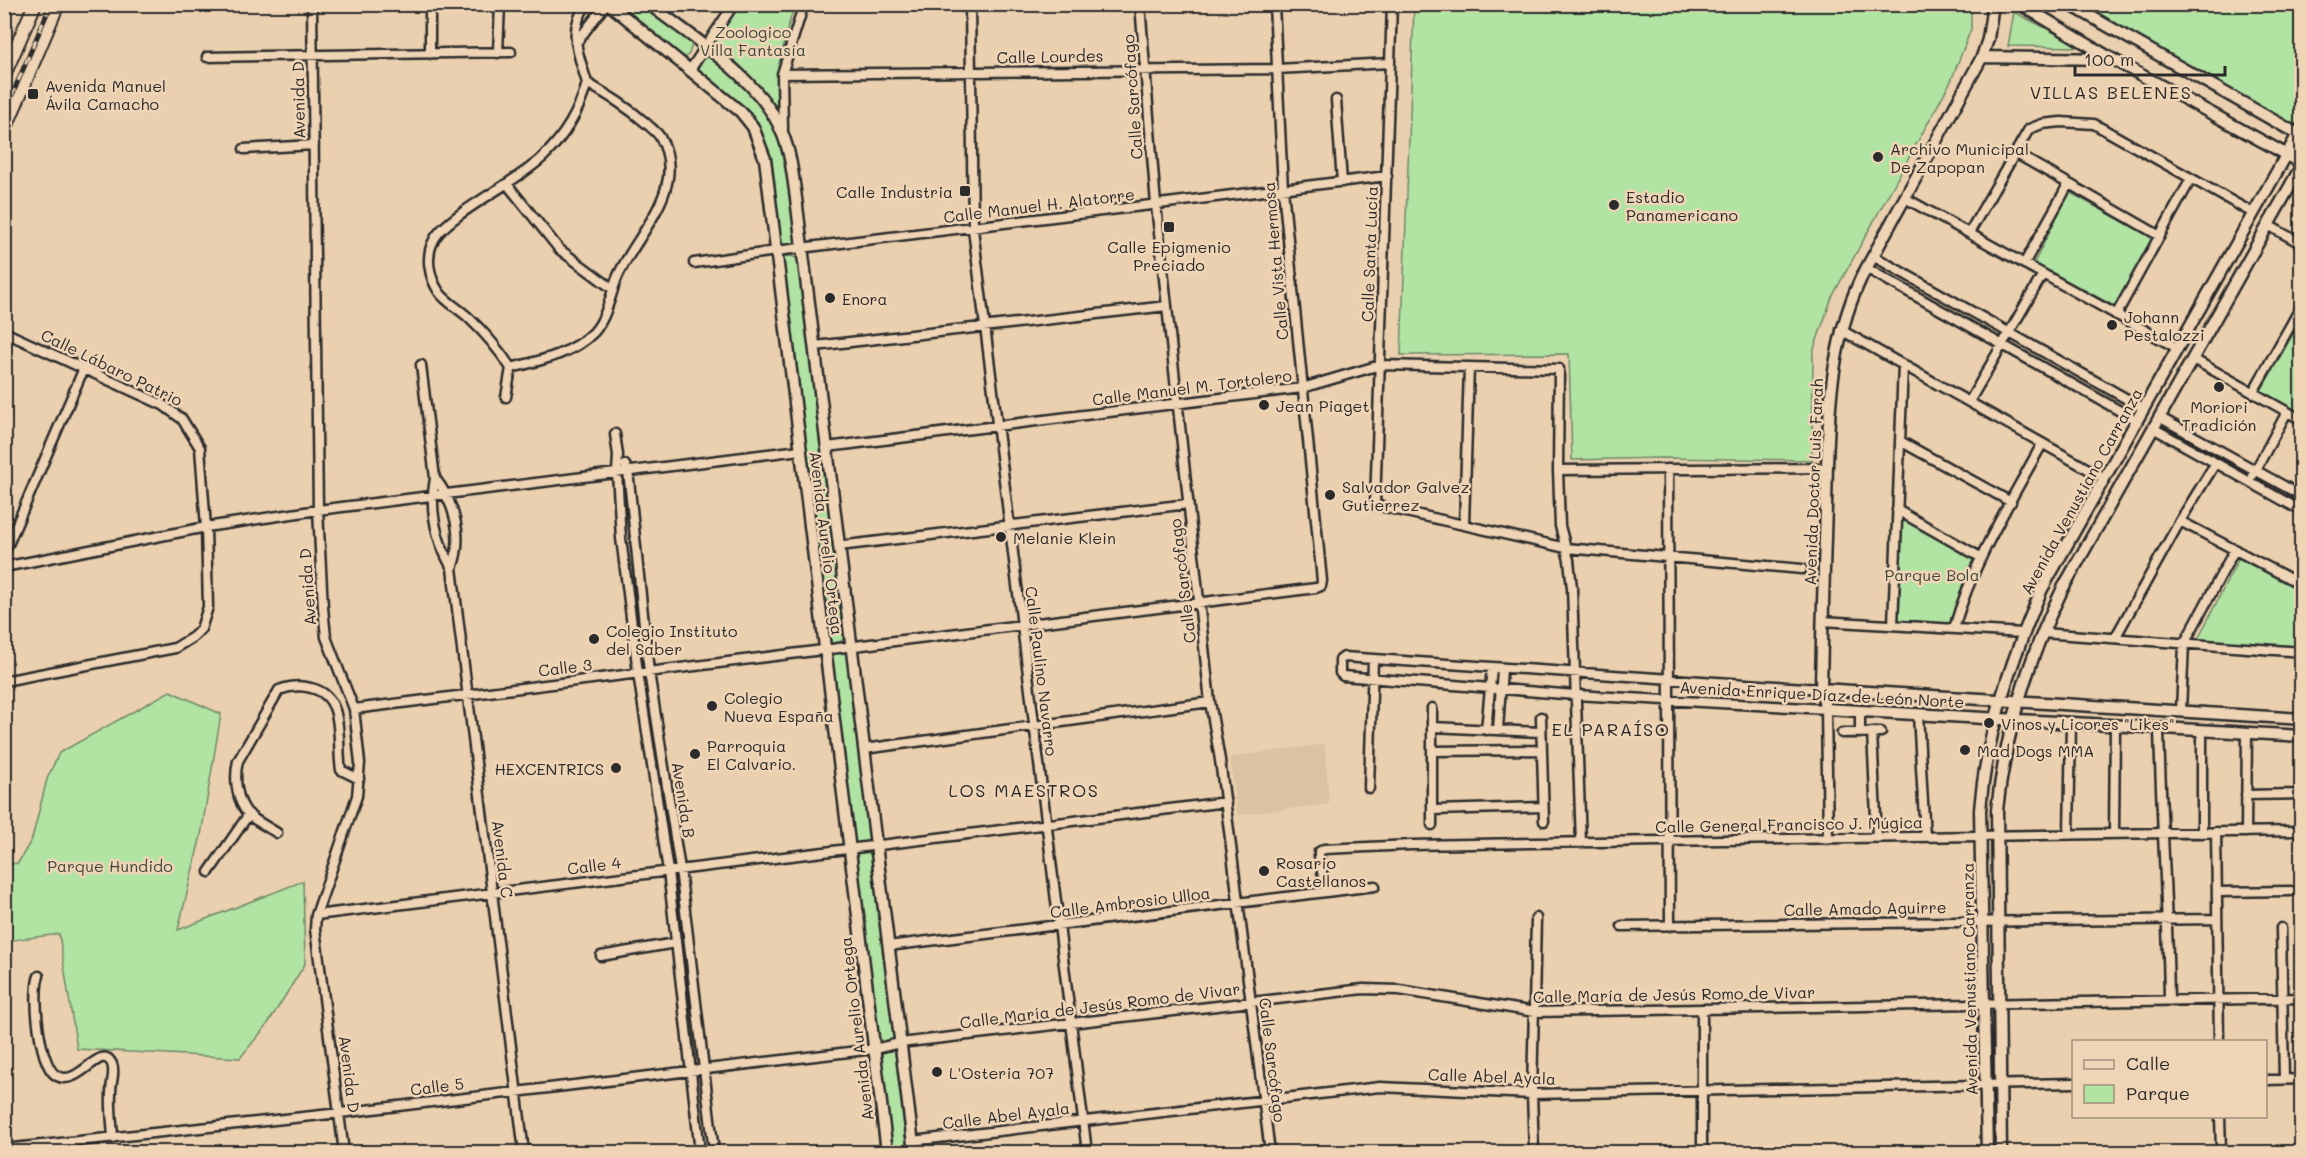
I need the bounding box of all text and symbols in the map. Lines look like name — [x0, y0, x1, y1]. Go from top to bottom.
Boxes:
park label: Zoologico Villa Fantasía — [700, 21, 806, 60]
street label: Calle Sarcófago — [1117, 34, 1147, 160]
scale bar — [2075, 39, 2225, 77]
street label: Calle Lourdes — [996, 45, 1104, 67]
text: 100 m — [2084, 47, 2134, 71]
street label: Avenida D — [287, 61, 309, 139]
place label: Avenida Manuel Ávila Camacho — [45, 75, 166, 114]
district label: VILLAS BELENES — [2030, 80, 2192, 104]
marker: Avenida Manuel Ávila Camacho — [26, 87, 40, 101]
place label: Archivo Municipal De Zapopan — [1890, 138, 2029, 177]
marker: Archivo Municipal De Zapopan — [1871, 150, 1885, 164]
place label: Calle Industria — [836, 181, 953, 202]
street label: Calle Vista Hermosa — [1258, 181, 1292, 341]
street label: Calle Manuel H. Alatorre — [942, 183, 1136, 227]
marker: Calle Industria — [958, 184, 972, 198]
street label: Calle Santa Lucía — [1356, 186, 1382, 322]
place label: Estadio Panamericano — [1626, 186, 1738, 225]
marker: Estadio Panamericano — [1607, 198, 1621, 212]
marker: Calle Epigmenio Preciado — [1162, 220, 1176, 234]
place label: Calle Epigmenio Preciado — [1107, 236, 1231, 275]
place label: Enora — [842, 288, 888, 309]
marker: Enora — [823, 291, 837, 305]
place label: Johann Pestalozzi — [2124, 306, 2205, 345]
marker: Johann Pestalozzi — [2105, 318, 2119, 332]
street label: Calle Lábaro Patrio — [38, 324, 186, 410]
street label: Calle Manuel M. Tortolero — [1091, 364, 1293, 410]
street label: Avenida Doctor Luis Farah — [1799, 378, 1827, 586]
marker: Moriori Tradición — [2212, 380, 2226, 394]
street label: Avenida Venustiano Carranza — [2015, 384, 2147, 598]
place label: Jean Piaget — [1276, 395, 1370, 416]
place label: Moriori Tradición — [2182, 396, 2256, 435]
marker: Jean Piaget — [1257, 398, 1271, 412]
street label: Avenida Aurelio Ortega — [805, 450, 849, 636]
place label: Salvador Galvez Gutierrez — [1342, 476, 1469, 515]
marker: Salvador Galvez Gutierrez — [1323, 488, 1337, 502]
street label: Calle Sarcófago — [1164, 518, 1200, 644]
place label: Melanie Klein — [1013, 527, 1116, 548]
marker: Melanie Klein — [994, 530, 1008, 544]
street label: Avenida D — [294, 547, 320, 627]
park label: Parque Bola — [1884, 564, 1980, 585]
street label: Calle Paulino Navarro — [1021, 585, 1063, 757]
place label: Colegio Instituto del Saber — [606, 620, 738, 659]
marker: Colegio Instituto del Saber — [587, 632, 601, 646]
street label: Calle 3 — [537, 653, 593, 681]
street label: Avenida Enrique Díaz de León Norte — [1679, 676, 1965, 712]
place label: Colegio Nueva España — [724, 687, 834, 726]
marker: Colegio Nueva España — [705, 699, 719, 713]
place label: Vinos y Licores "Likes" — [2001, 713, 2175, 734]
marker: Vinos y Licores "Likes" — [1982, 716, 1996, 730]
district label: EL PARAÍSO — [1552, 717, 1670, 741]
place label: Parroquia El Calvario. — [707, 735, 796, 774]
place label: Mad Dogs MMA — [1977, 740, 2094, 761]
marker: Mad Dogs MMA — [1958, 743, 1972, 757]
marker: Parroquia El Calvario. — [688, 747, 702, 761]
place label: HEXCENTRICS — [494, 758, 604, 779]
street label: Avenida B — [668, 760, 700, 840]
marker: HEXCENTRICS — [609, 761, 623, 775]
district label: LOS MAESTROS — [949, 778, 1099, 802]
street label: Calle General Francisco J. Múgica — [1655, 811, 1923, 837]
street label: Avenida C — [488, 819, 518, 899]
street label: Calle 4 — [566, 851, 623, 879]
place label: Rosario Castellanos — [1276, 852, 1366, 891]
park label: Parque Hundido — [47, 855, 173, 876]
street label: Avenida Venustiano Carranza — [1956, 862, 1982, 1096]
marker: Rosario Castellanos — [1257, 864, 1271, 878]
street label: Calle Ambrosio Ulloa — [1049, 882, 1211, 922]
street label: Calle Amado Aguirre — [1783, 896, 1947, 920]
street label: Avenida Aurelio Ortega — [834, 936, 878, 1122]
street label: Calle María de Jesús Romo de Vivar — [959, 977, 1241, 1033]
street label: Calle María de Jesús Romo de Vivar — [1533, 981, 1815, 1007]
street label: Calle Sarcófago — [1255, 997, 1291, 1123]
street label: Avenida D — [335, 1034, 365, 1114]
legend — [2072, 1040, 2267, 1118]
text: Calle — [2126, 1051, 2170, 1075]
place label: L'Osteria 707 — [949, 1062, 1054, 1083]
street label: Calle Abel Ayala — [1428, 1063, 1556, 1089]
marker: L'Osteria 707 — [930, 1065, 944, 1079]
street label: Calle 5 — [409, 1072, 465, 1100]
text: Parque — [2126, 1081, 2190, 1105]
street label: Calle Abel Ayala — [941, 1097, 1071, 1133]

